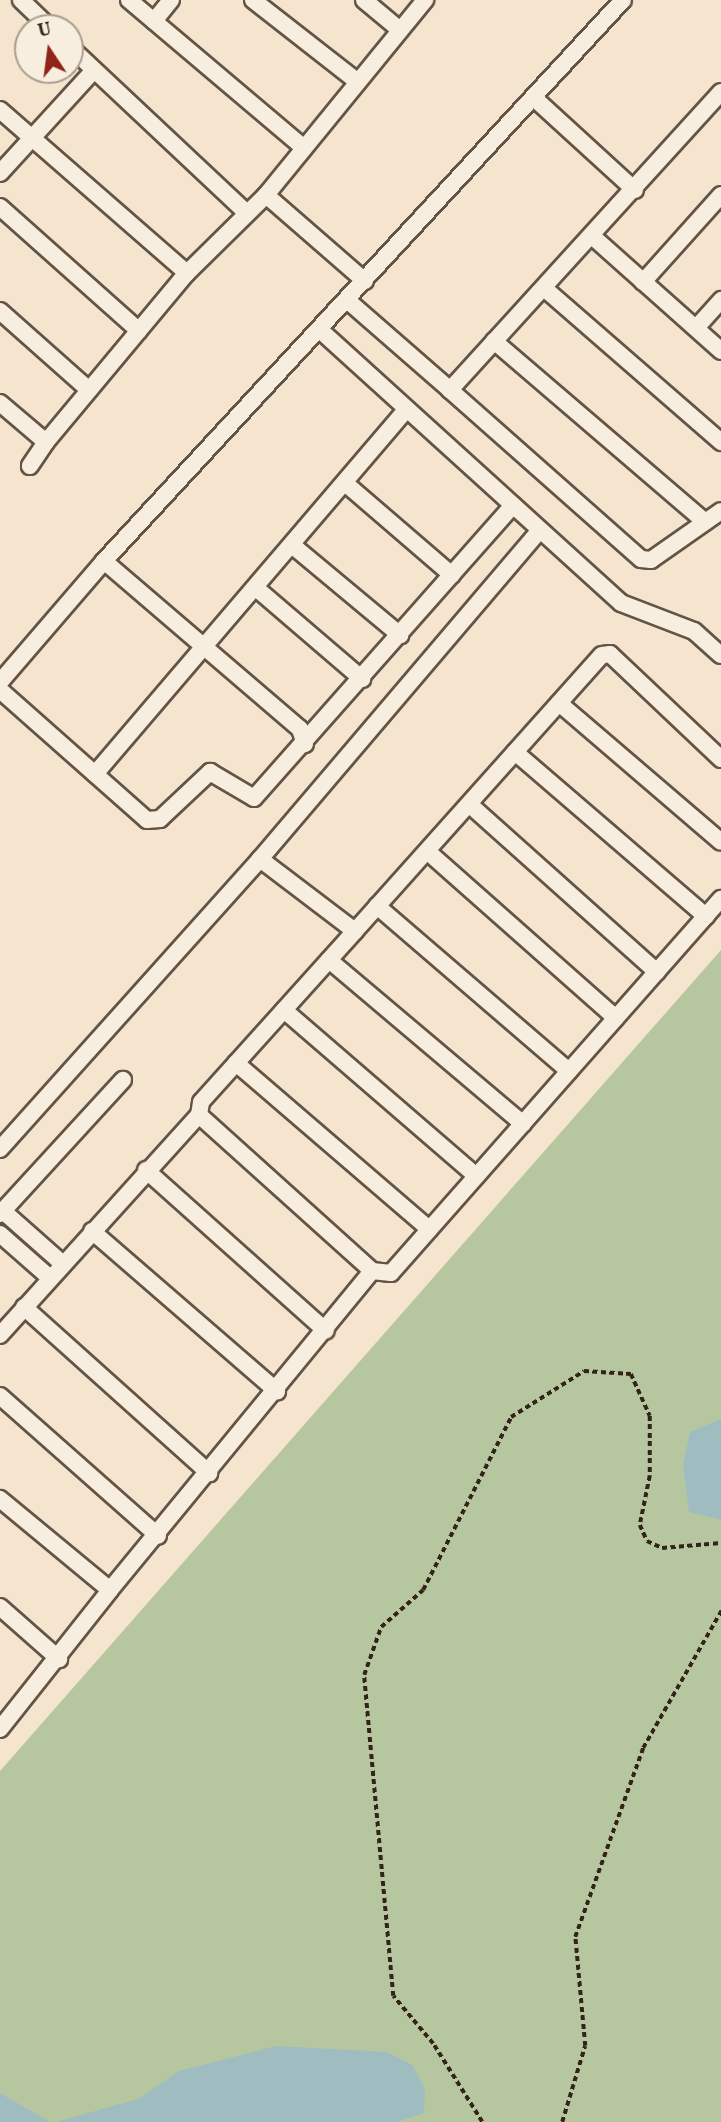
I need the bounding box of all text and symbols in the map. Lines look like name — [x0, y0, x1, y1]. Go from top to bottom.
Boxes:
north arrow — [14, 14, 84, 84]
text: U — [35, 16, 54, 45]

